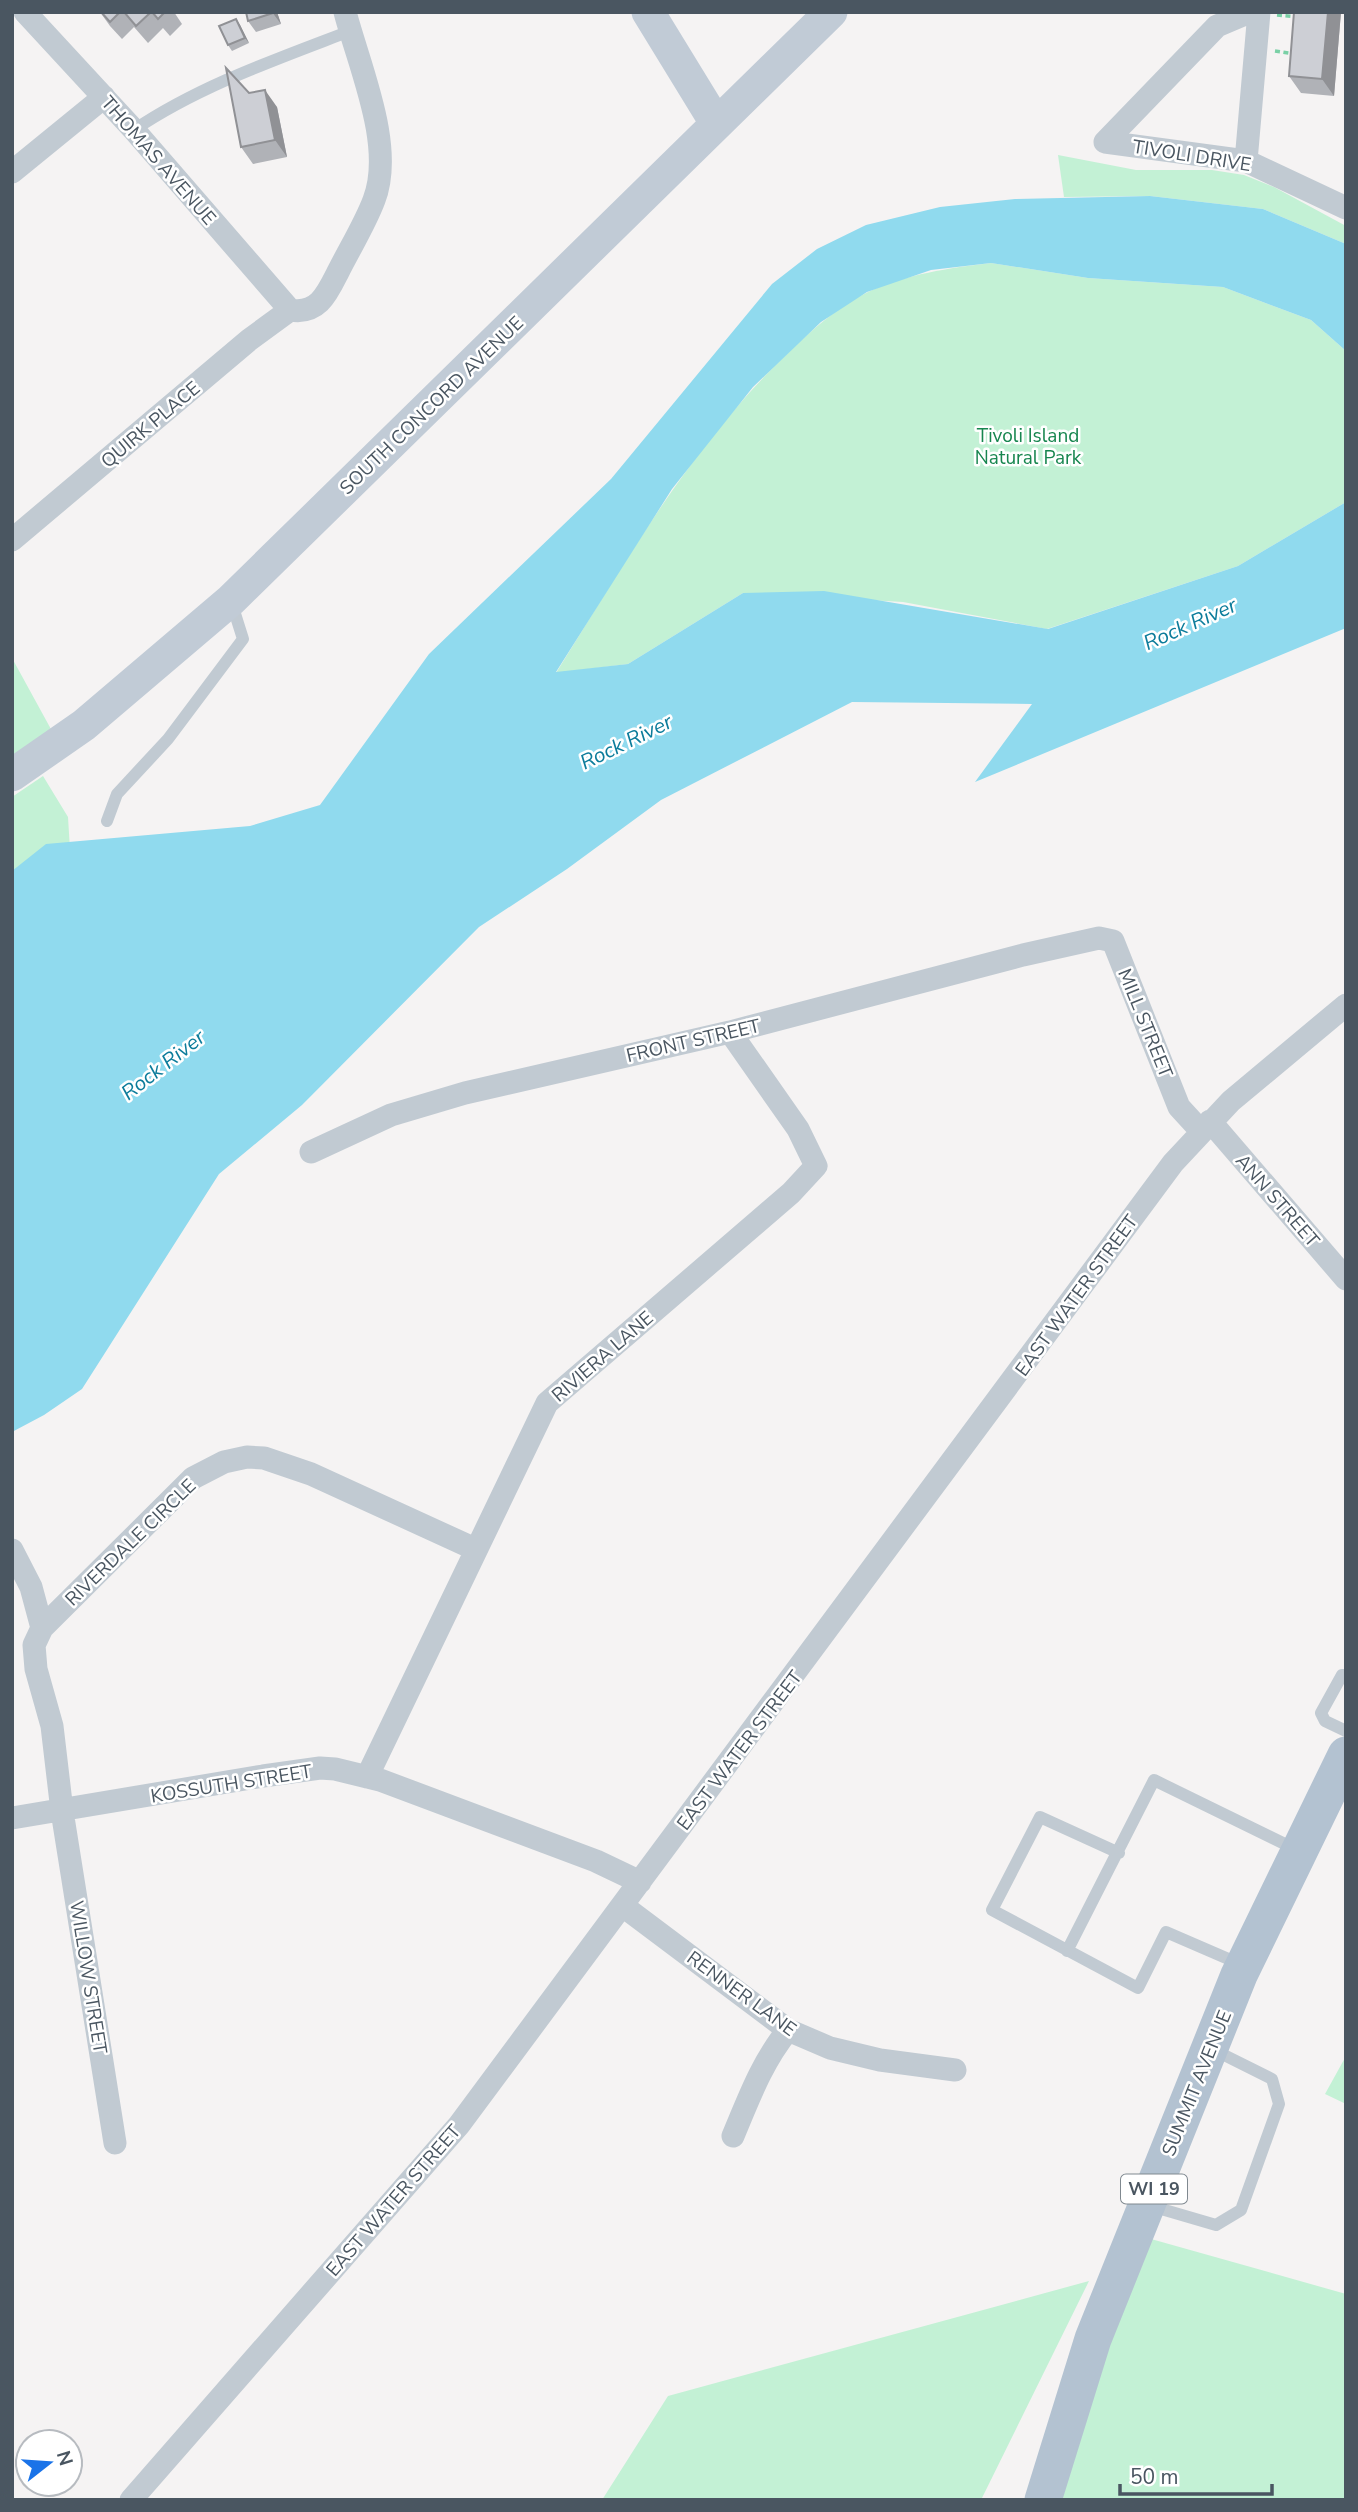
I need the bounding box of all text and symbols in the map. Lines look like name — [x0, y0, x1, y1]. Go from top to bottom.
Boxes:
street label: THOMAS AVENUE — [95, 91, 222, 231]
street label: TIVOLI DRIVE — [1131, 134, 1253, 178]
street label: SOUTH CONCORD AVENUE — [334, 311, 529, 501]
street label: QUIRK PLACE — [95, 376, 206, 474]
park label: Tivoli Island Natural Park — [975, 423, 1082, 471]
water label: Rock River — [1139, 591, 1242, 657]
water label: Rock River — [575, 707, 677, 776]
street label: MILL STREET — [1111, 965, 1179, 1082]
street label: FRONT STREET — [624, 1013, 763, 1069]
water label: Rock River — [115, 1023, 211, 1107]
street label: ANN STREET — [1229, 1148, 1325, 1253]
street label: EAST WATER STREET — [1009, 1209, 1145, 1382]
street label: RIVIERA LANE — [546, 1305, 659, 1408]
street label: RIVERDALE CIRCLE — [59, 1473, 202, 1612]
street label: EAST WATER STREET — [671, 1665, 809, 1836]
street label: KOSSUTH STREET — [149, 1758, 314, 1810]
street label: WILLOW STREET — [63, 1899, 113, 2056]
street label: RENNER LANE — [681, 1945, 801, 2042]
street label: SUMMIT AVENUE — [1156, 2007, 1238, 2160]
street label: EAST WATER STREET — [320, 2119, 467, 2282]
road number: WI 19 — [1121, 2174, 1187, 2204]
north arrow — [14, 2428, 84, 2498]
text: N — [50, 2448, 79, 2469]
scale bar — [1120, 2452, 1272, 2496]
text: 50 m — [1130, 2463, 1179, 2491]

